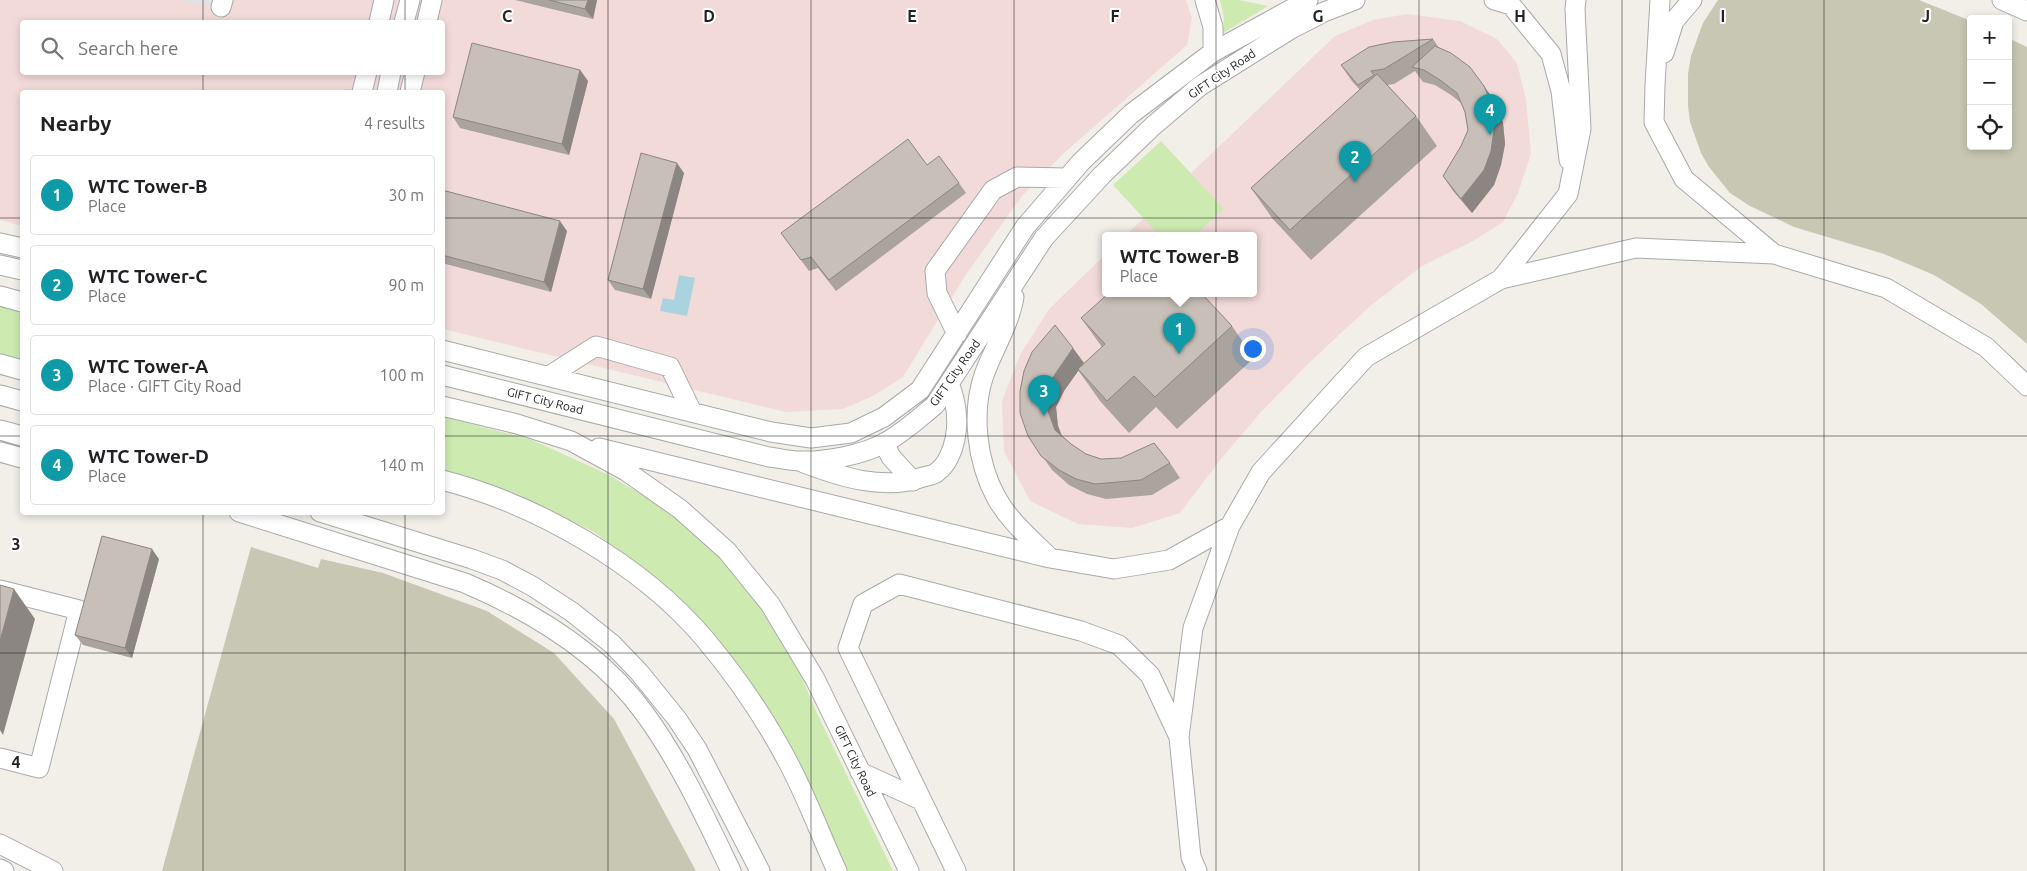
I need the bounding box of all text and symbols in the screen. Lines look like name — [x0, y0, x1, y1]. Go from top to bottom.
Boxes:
text: C — [502, 7, 512, 25]
text: D — [703, 7, 715, 25]
text: E — [907, 7, 917, 25]
text: F — [1111, 7, 1120, 25]
text: G — [1312, 7, 1324, 25]
text: H — [1514, 7, 1526, 25]
text: I — [1721, 7, 1725, 25]
text: J — [1922, 7, 1930, 25]
map controls — [1967, 15, 2012, 150]
button: + — [1967, 15, 2012, 60]
search box — [20, 20, 445, 75]
icon: search — [38, 34, 66, 62]
text: Search here — [78, 37, 178, 59]
street label: GIFT City Road — [1186, 46, 1258, 101]
button: − — [1967, 60, 2012, 105]
pin: 4 — [1474, 94, 1506, 135]
button: locate — [1967, 105, 2012, 150]
text: Nearby — [40, 111, 111, 135]
text: 4 results — [364, 114, 425, 132]
pin: 2 — [1339, 141, 1371, 182]
text: WTC Tower-B — [88, 175, 208, 197]
text: 1 — [52, 186, 62, 204]
text: 30 m — [388, 186, 424, 204]
text: Place — [88, 197, 126, 215]
popup — [1102, 232, 1257, 297]
text: WTC Tower-B — [1120, 245, 1239, 267]
text: WTC Tower-C — [88, 265, 207, 287]
text: Place — [1120, 267, 1158, 285]
text: 2 — [52, 276, 62, 294]
text: 90 m — [388, 276, 424, 294]
text: Place — [88, 287, 126, 305]
pin: 1 — [1163, 313, 1195, 354]
your location — [1240, 336, 1266, 362]
street label: GIFT City Road — [927, 337, 982, 408]
text: WTC Tower-A — [88, 355, 208, 377]
text: 3 — [52, 366, 62, 384]
text: 100 m — [379, 366, 424, 384]
pin: 3 — [1028, 375, 1060, 416]
text: Place · GIFT City Road — [88, 377, 242, 395]
street label: GIFT City Road — [506, 385, 585, 416]
text: WTC Tower-D — [88, 445, 209, 467]
text: 4 — [52, 456, 62, 474]
text: 140 m — [379, 456, 424, 474]
text: Place — [88, 467, 126, 485]
text: 3 — [11, 535, 21, 553]
street label: GIFT City Road — [832, 723, 878, 799]
text: 4 — [11, 753, 21, 771]

